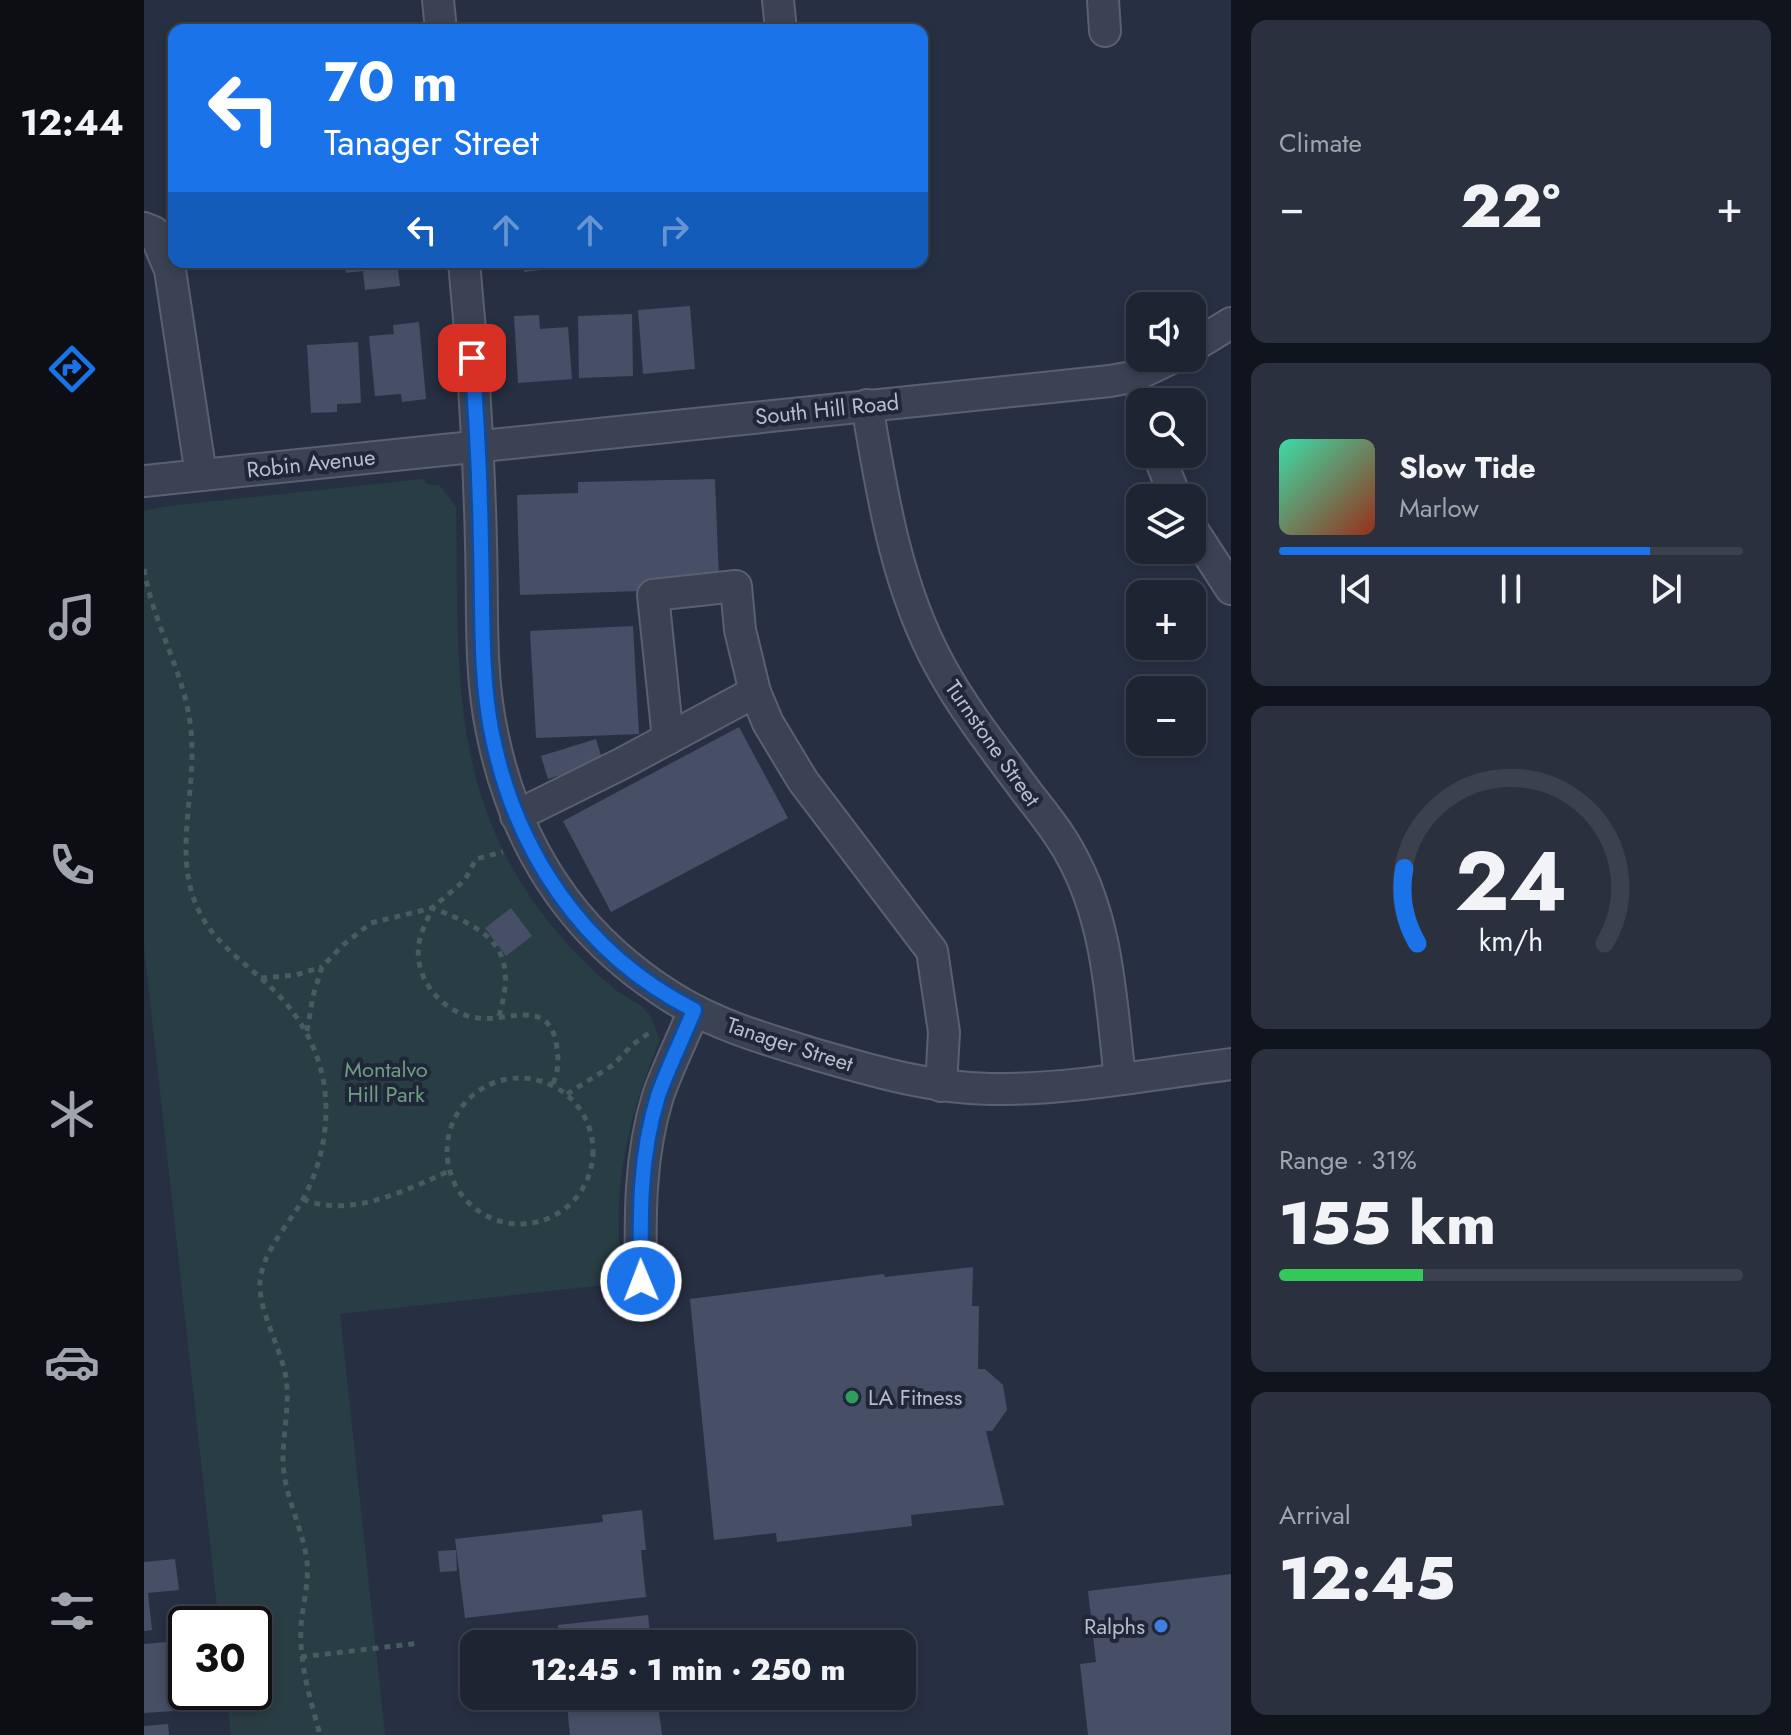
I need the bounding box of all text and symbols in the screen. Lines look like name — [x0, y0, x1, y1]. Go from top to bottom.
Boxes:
text: 70 m — [324, 41, 458, 122]
icon: left — [192, 56, 296, 160]
text: 12:44 — [20, 96, 124, 148]
text: Tanager Street — [324, 116, 539, 168]
text: Climate — [1279, 124, 1362, 162]
text: 22° — [1460, 163, 1560, 250]
text: − — [1279, 175, 1305, 239]
text: + — [1716, 175, 1743, 239]
icon: left — [400, 208, 444, 252]
icon: ahead — [484, 208, 528, 252]
icon: ahead — [568, 208, 612, 252]
icon: right — [652, 208, 696, 252]
map controls — [1126, 292, 1206, 756]
button: sound — [1126, 292, 1206, 372]
pin — [438, 324, 506, 392]
icon: arrive — [450, 336, 494, 380]
icon: directions — [44, 341, 100, 397]
street label: South Hill Road — [753, 386, 901, 432]
button: search — [1126, 388, 1206, 468]
street label: Robin Avenue — [245, 440, 377, 486]
text: Slow Tide — [1399, 446, 1536, 489]
button: layers — [1126, 484, 1206, 564]
text: Marlow — [1399, 489, 1479, 527]
icon: previous — [1334, 567, 1378, 611]
icon: pause — [1489, 567, 1533, 611]
icon: next — [1644, 567, 1688, 611]
button: + — [1126, 580, 1206, 660]
icon: music — [44, 589, 100, 645]
street label: Turnstone Street — [938, 674, 1049, 813]
button: − — [1126, 676, 1206, 756]
text: 24 — [1455, 820, 1567, 940]
icon: phone — [44, 837, 100, 893]
text: km/h — [1479, 920, 1543, 962]
street label: Tanager Street — [723, 1009, 858, 1080]
park label: Montalvo Hill Park — [344, 1053, 428, 1110]
icon: climate — [44, 1086, 100, 1142]
text: Range · 31% — [1279, 1141, 1417, 1179]
text: 155 km — [1279, 1180, 1496, 1267]
position arrow — [599, 1239, 683, 1323]
icon: car — [44, 1334, 100, 1390]
place label: LA Fitness — [868, 1381, 962, 1413]
marker: LA Fitness — [843, 1388, 861, 1406]
text: Arrival — [1279, 1496, 1351, 1534]
text: 12:45 — [1279, 1535, 1455, 1622]
icon: filters — [44, 1583, 100, 1639]
speed limit sign: 30 — [168, 1606, 272, 1710]
place label: Ralphs — [1084, 1610, 1145, 1642]
marker: Ralphs — [1152, 1617, 1170, 1635]
text: 12:45 · 1 min · 250 m — [531, 1648, 845, 1691]

